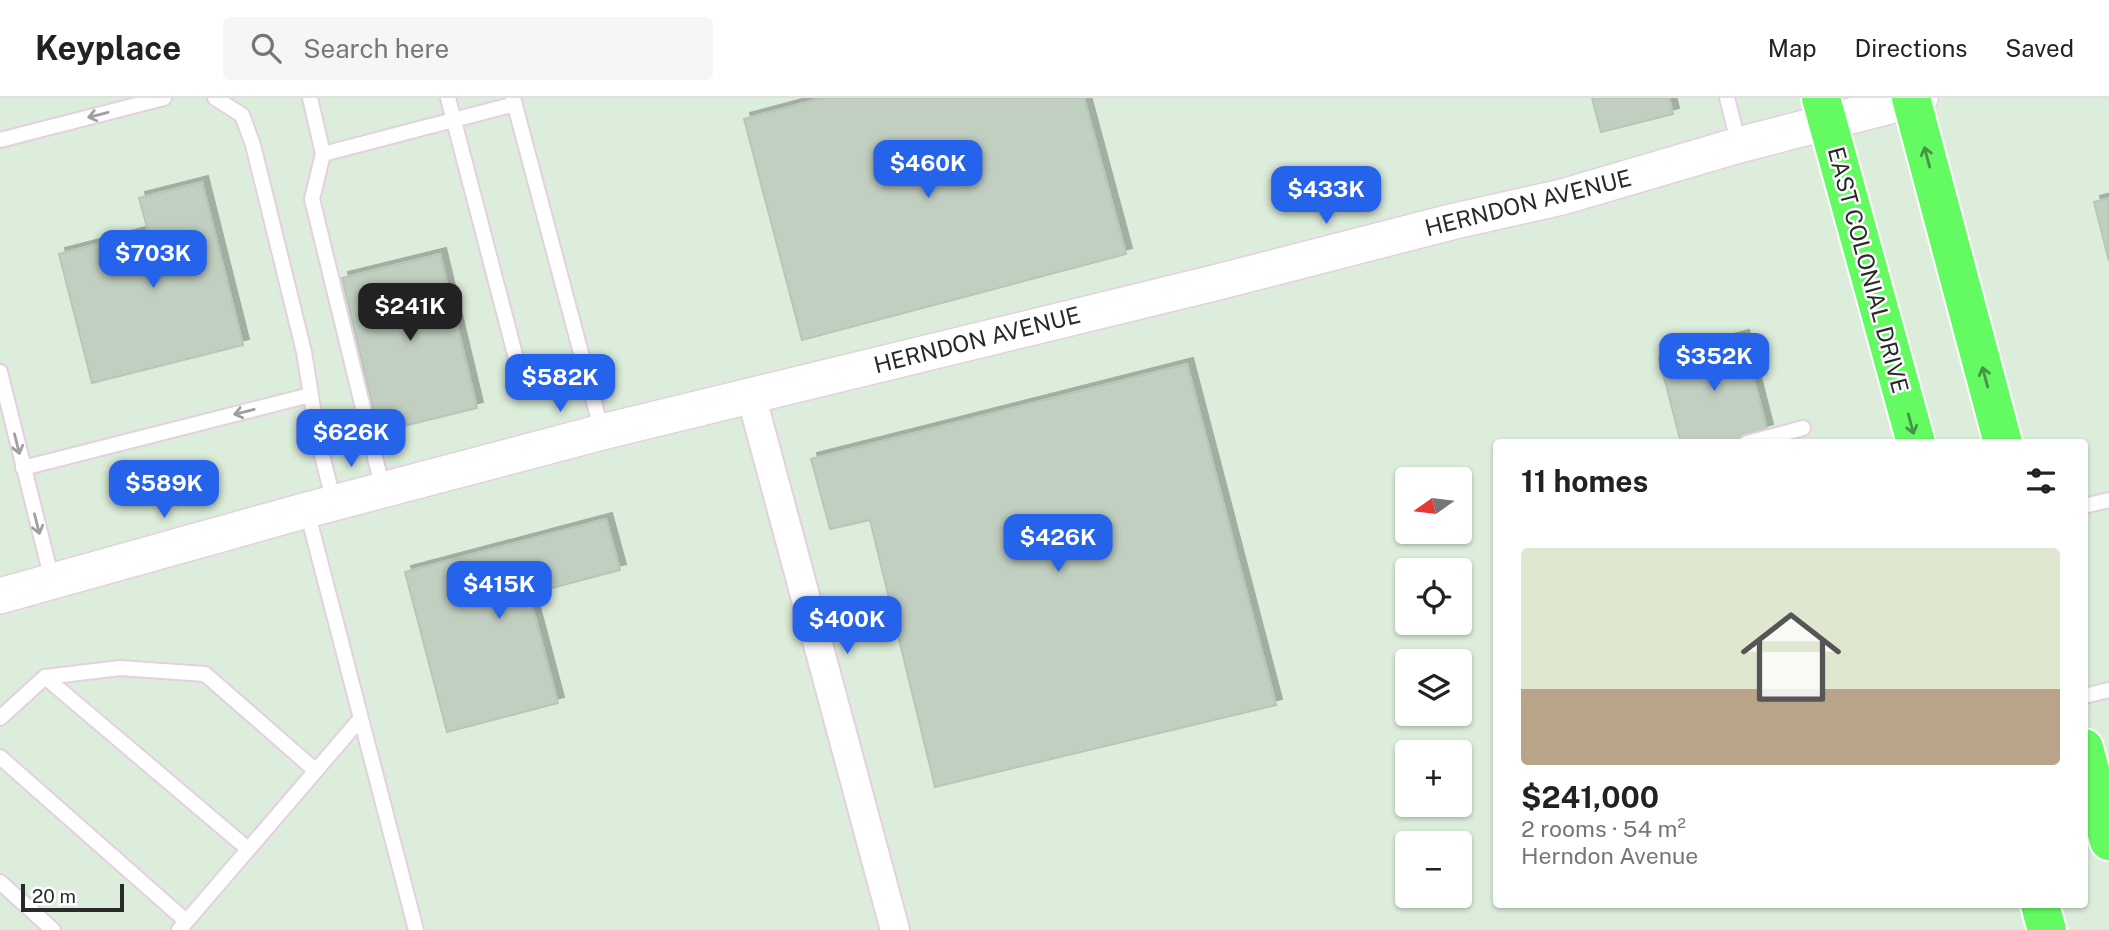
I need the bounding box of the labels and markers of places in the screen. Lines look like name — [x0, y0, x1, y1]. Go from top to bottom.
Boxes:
pin: $460K — [879, 140, 977, 200]
pin: $433K — [1277, 166, 1375, 226]
pin: $703K — [104, 230, 202, 290]
pin: $241K — [361, 284, 459, 343]
pin: $352K — [1665, 334, 1763, 393]
pin: $582K — [511, 354, 609, 414]
pin: $626K — [302, 410, 400, 469]
pin: $589K — [115, 460, 213, 520]
pin: $426K — [1009, 514, 1107, 574]
pin: $415K — [450, 561, 548, 621]
pin: $400K — [798, 596, 896, 656]

